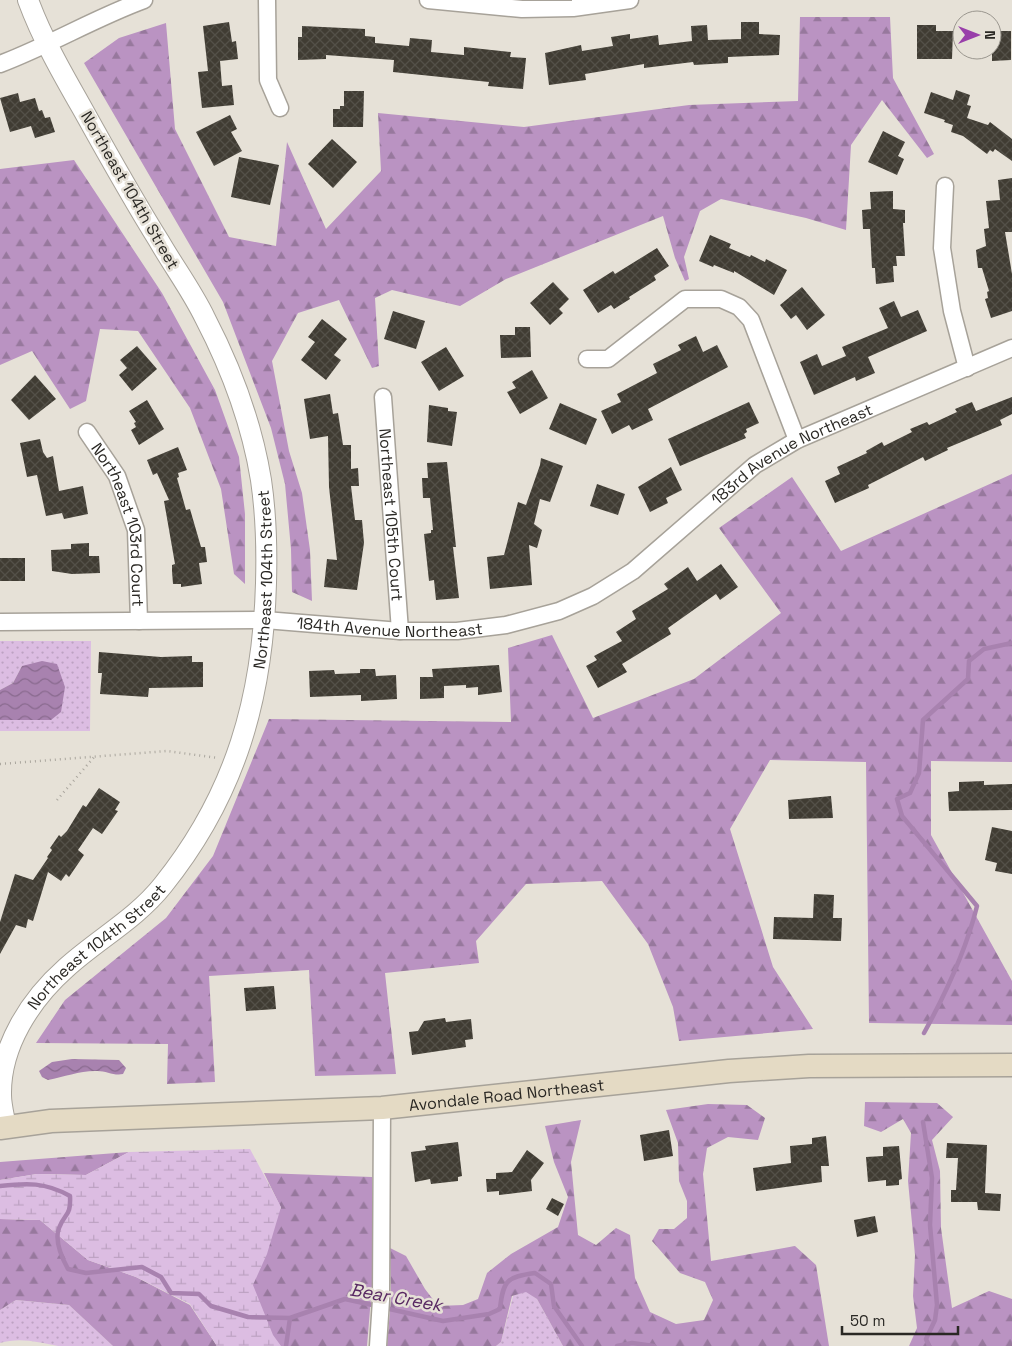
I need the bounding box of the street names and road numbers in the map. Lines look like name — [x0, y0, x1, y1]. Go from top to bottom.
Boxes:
street label: Northeast 104th Street — [76, 107, 184, 273]
street label: 183rd Avenue Northeast — [707, 398, 876, 509]
street label: Northeast 105th Court — [375, 427, 408, 602]
street label: Northeast 103rd Court — [87, 438, 149, 607]
street label: Northeast 104th Street — [248, 489, 277, 670]
street label: 184th Avenue Northeast — [296, 612, 484, 642]
street label: Northeast 104th Street — [22, 880, 170, 1014]
street label: Avondale Road Northeast — [408, 1074, 605, 1116]

